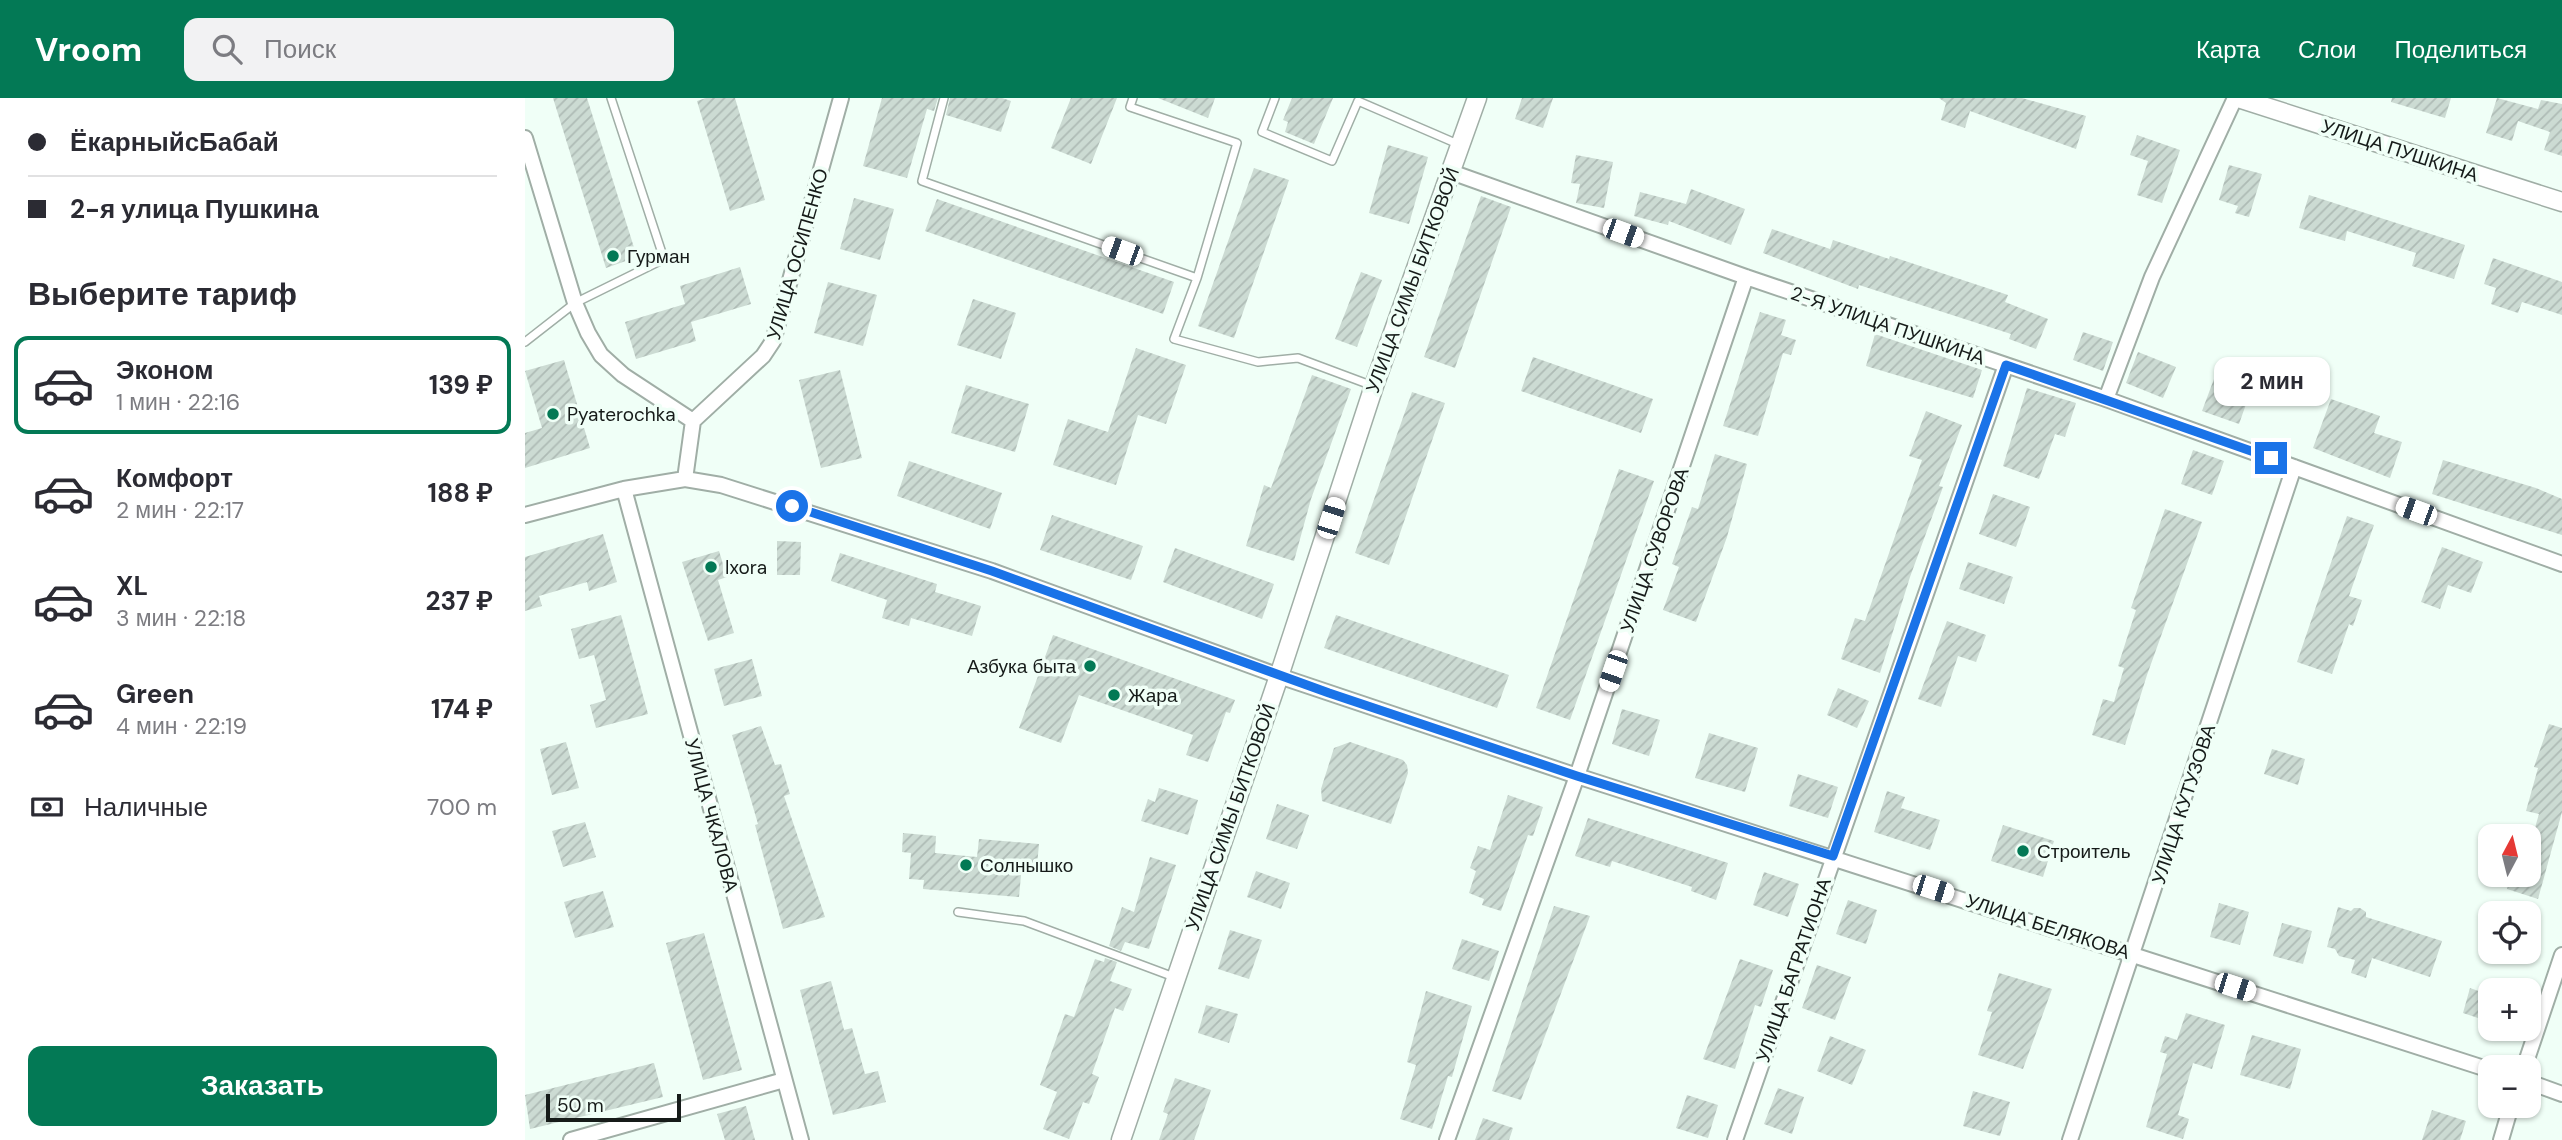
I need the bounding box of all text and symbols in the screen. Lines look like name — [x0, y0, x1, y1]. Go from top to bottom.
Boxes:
search box — [184, 18, 674, 81]
text: Vroom — [35, 28, 142, 71]
icon: search — [208, 30, 246, 68]
text: Поиск — [264, 32, 336, 66]
text: Карта — [2196, 34, 2260, 65]
text: Слои — [2298, 34, 2356, 65]
text: Поделиться — [2394, 34, 2527, 65]
street label: УЛИЦА ПУШКИНА — [2318, 113, 2482, 188]
text: ЁкарныйсБабай — [70, 125, 279, 159]
street label: УЛИЦА СИМЫ БИТКОВОЙ — [1360, 164, 1465, 396]
street label: УЛИЦА ОСИПЕНКО — [761, 166, 834, 343]
text: 2-я улица Пушкина — [70, 192, 319, 226]
car — [1600, 216, 1647, 250]
car — [1099, 234, 1146, 268]
place label: Гурман — [627, 244, 690, 269]
marker: Гурман — [605, 248, 621, 264]
text: Выберите тариф — [28, 273, 297, 315]
street label: 2-Я УЛИЦА ПУШКИНА — [1788, 281, 1988, 371]
text: Эконом — [116, 353, 214, 387]
icon: car — [32, 354, 95, 417]
callout: 2 мин — [2213, 356, 2329, 406]
text: 2 мин — [2240, 366, 2304, 396]
text: 139 ₽ — [429, 368, 493, 402]
text: 1 мин · 22:16 — [116, 387, 240, 417]
place label: Pyaterochka — [567, 402, 676, 427]
marker: Pyaterochka — [545, 406, 561, 422]
route end — [2255, 442, 2287, 474]
text: Комфорт — [116, 461, 233, 495]
icon: car — [32, 462, 95, 525]
street label: УЛИЦА СУВОРОВА — [1614, 464, 1695, 636]
text: 188 ₽ — [428, 476, 493, 510]
route start — [776, 490, 808, 522]
car — [2393, 494, 2440, 528]
text: 2 мин · 22:17 — [116, 495, 244, 525]
car — [1315, 495, 1348, 541]
place label: Ixora — [725, 555, 767, 580]
marker: Ixora — [703, 559, 719, 575]
text: XL — [116, 569, 148, 603]
icon: car — [32, 570, 95, 633]
text: 237 ₽ — [425, 584, 493, 618]
text: 3 мин · 22:18 — [116, 603, 246, 633]
car — [1597, 648, 1630, 694]
place label: Азбука быта — [967, 654, 1076, 679]
marker: Азбука быта — [1082, 658, 1098, 674]
text: Green — [116, 677, 194, 711]
icon: car — [32, 678, 95, 741]
place label: Жара — [1128, 683, 1178, 708]
marker: Жара — [1106, 687, 1122, 703]
text: 174 ₽ — [431, 692, 493, 726]
street label: УЛИЦА СИМЫ БИТКОВОЙ — [1180, 700, 1281, 934]
text: 4 мин · 22:19 — [116, 711, 247, 741]
street label: УЛИЦА КУТУЗОВА — [2146, 721, 2221, 887]
street label: УЛИЦА ЧКАЛОВА — [679, 736, 744, 895]
icon: cash — [28, 788, 66, 826]
text: Наличные — [84, 790, 208, 824]
text: 700 m — [427, 792, 497, 822]
north arrow — [2478, 824, 2541, 887]
map controls — [2478, 824, 2541, 1118]
place label: Строитель — [2037, 839, 2131, 864]
marker: Строитель — [2015, 843, 2031, 859]
place label: Солнышко — [980, 853, 1073, 878]
marker: Солнышко — [958, 857, 974, 873]
car — [1910, 873, 1957, 905]
street label: УЛИЦА БАГРАТИОНА — [1750, 874, 1837, 1066]
street label: УЛИЦА БЕЛЯКОВА — [1963, 888, 2133, 965]
button: locate — [2478, 901, 2541, 964]
car — [2212, 971, 2259, 1003]
button: + — [2478, 978, 2541, 1041]
button: Заказать — [28, 1046, 497, 1126]
button: − — [2478, 1055, 2541, 1118]
scale bar — [546, 1091, 681, 1123]
text: 50 m — [557, 1093, 604, 1118]

